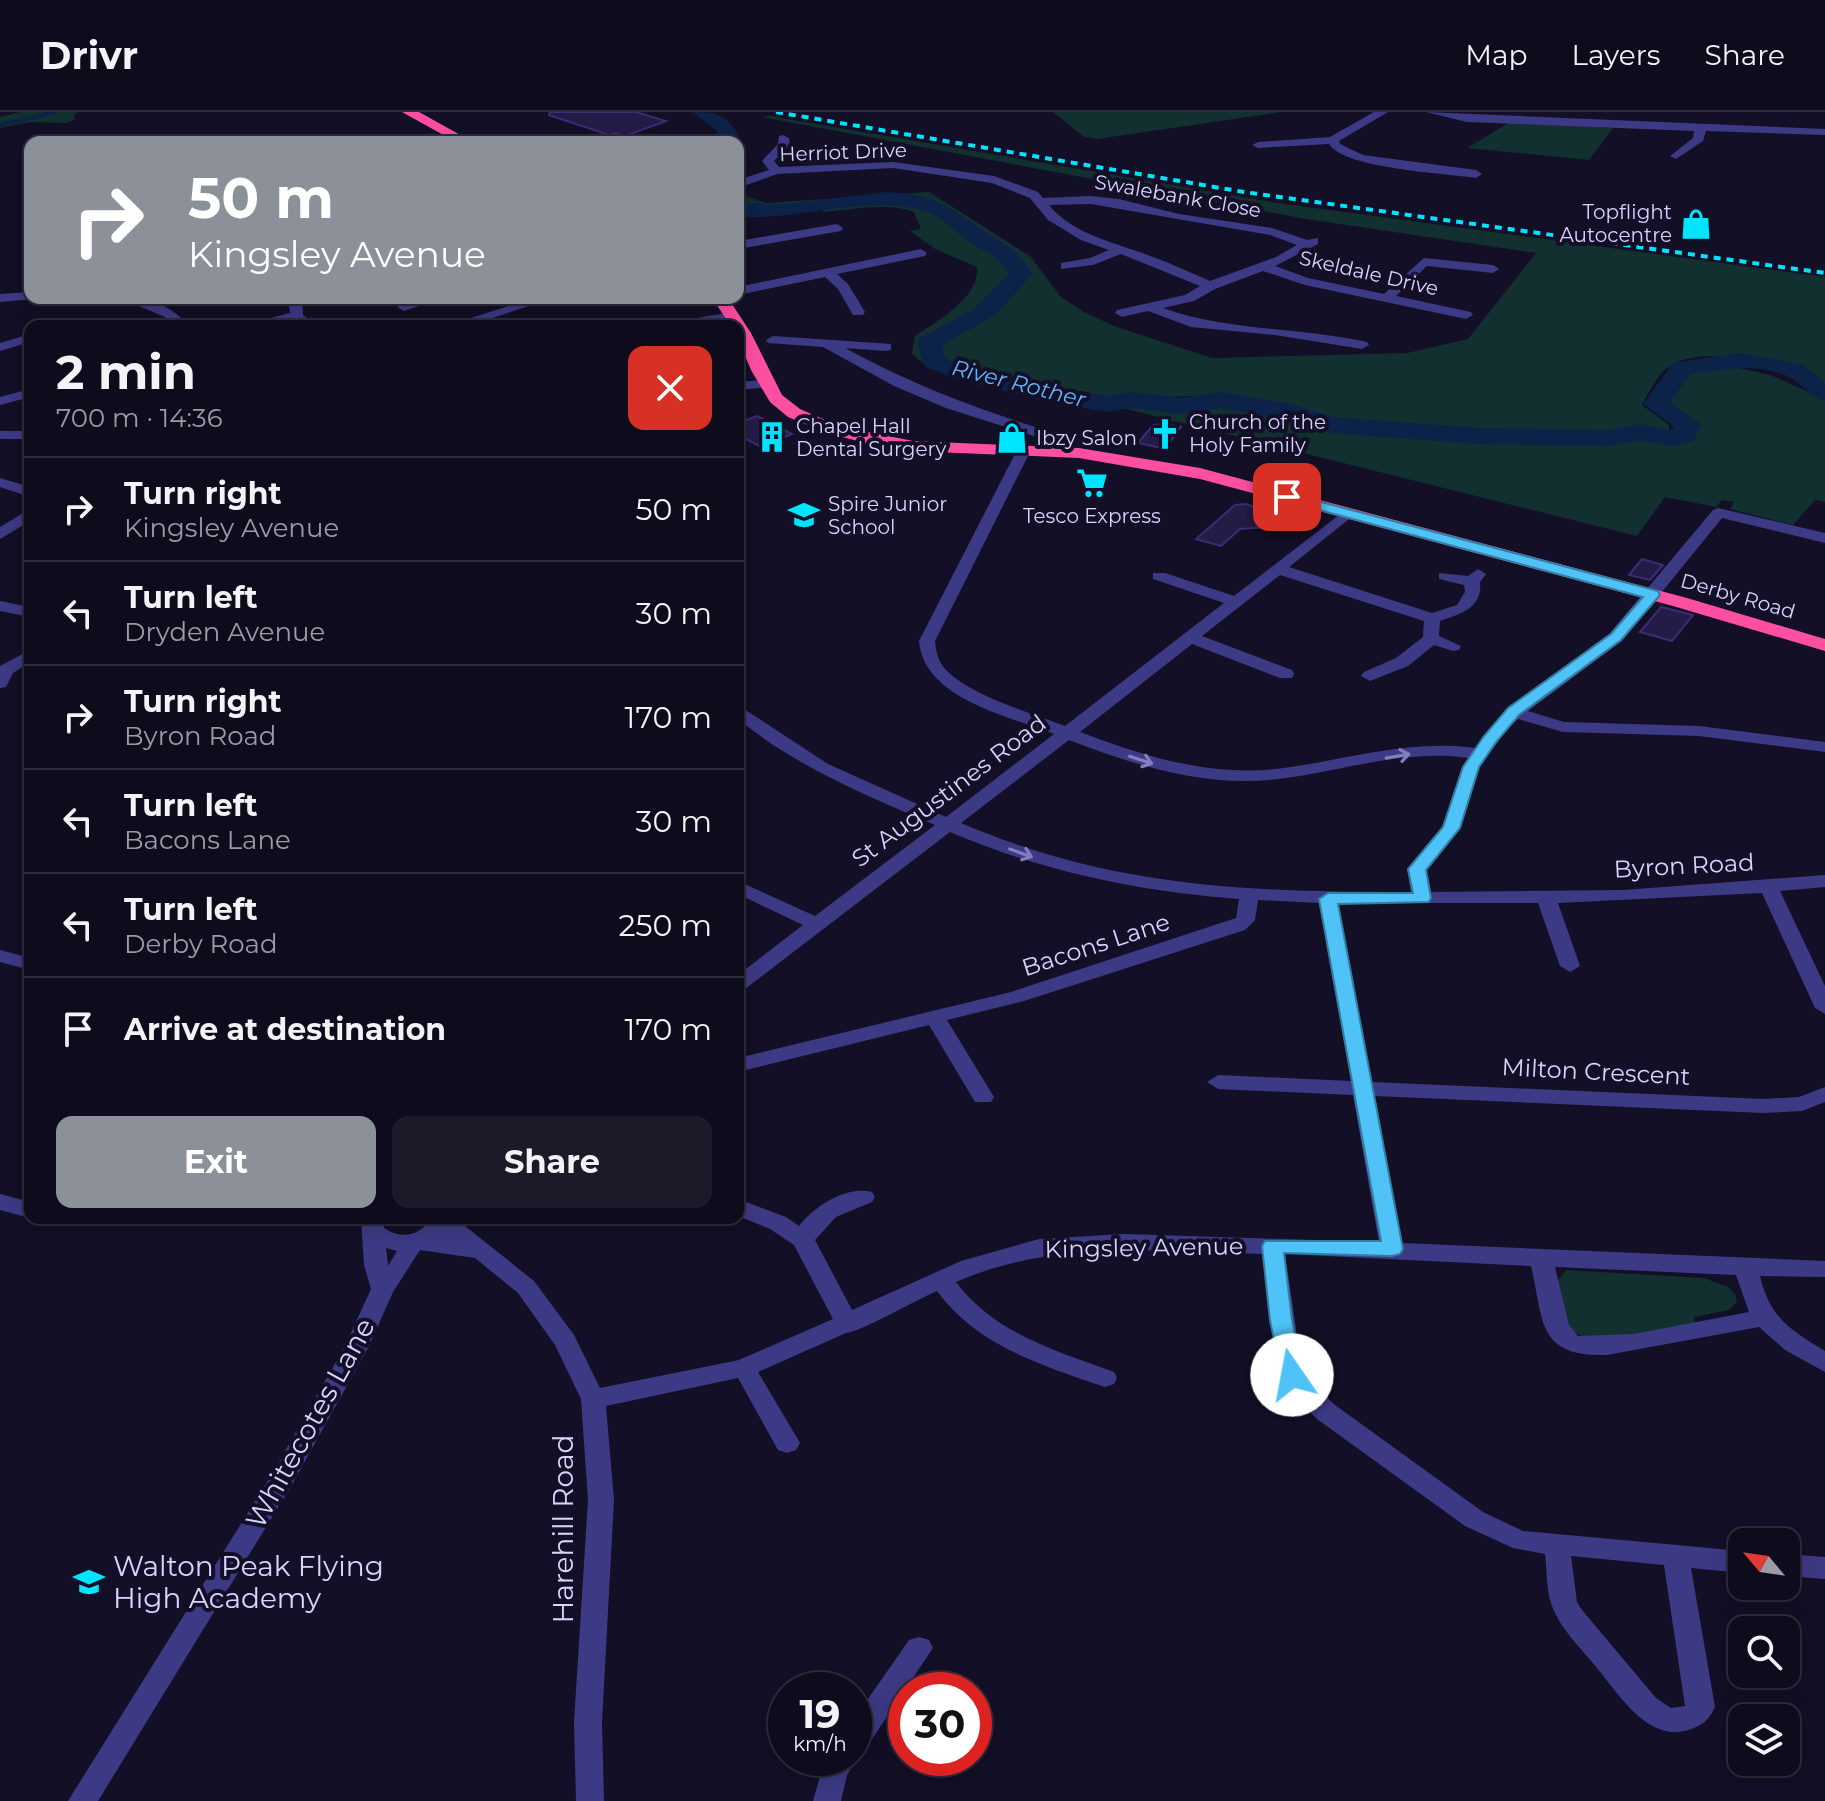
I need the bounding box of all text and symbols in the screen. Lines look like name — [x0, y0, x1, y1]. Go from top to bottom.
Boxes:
text: Drivr — [40, 32, 138, 79]
text: Map — [1465, 38, 1528, 72]
text: Layers — [1572, 38, 1661, 72]
text: Share — [1705, 38, 1785, 72]
street label: Herriot Drive — [779, 138, 907, 166]
text: 50 m — [188, 164, 334, 232]
icon: right — [56, 168, 160, 272]
street label: Swalebank Close — [1093, 170, 1263, 222]
place label: Topflight Autocentre — [1559, 200, 1672, 247]
shop icon: Topflight Autocentre — [1679, 207, 1713, 241]
text: Kingsley Avenue — [188, 232, 486, 276]
street label: Skeldale Drive — [1297, 245, 1441, 301]
text: 2 min — [56, 343, 196, 401]
button: close — [628, 346, 712, 430]
water label: River Rother — [949, 354, 1090, 413]
text: 700 m · 14:36 — [56, 402, 223, 434]
place label: Church of the Holy Family — [1189, 410, 1326, 457]
place label: Chapel Hall Dental Surgery — [796, 414, 946, 461]
church icon: Church of the Holy Family — [1148, 417, 1182, 451]
building icon: Chapel Hall Dental Surgery — [755, 420, 789, 454]
shop icon: Ibzy Salon — [995, 421, 1029, 455]
place label: Ibzy Salon — [1036, 426, 1137, 450]
pin — [1253, 463, 1321, 531]
supermarket icon: Tesco Express — [1075, 466, 1109, 500]
text: Turn right — [124, 475, 281, 512]
icon: arrive — [1265, 475, 1309, 519]
icon: right — [56, 487, 100, 531]
text: 50 m — [635, 491, 712, 528]
place label: Spire Junior School — [828, 492, 947, 539]
school or university icon: Spire Junior School — [787, 498, 821, 532]
place label: Tesco Express — [1023, 504, 1161, 528]
text: Kingsley Avenue — [124, 512, 339, 544]
street label: Derby Road — [1678, 568, 1798, 624]
text: Turn left — [124, 579, 257, 616]
icon: left — [56, 591, 100, 635]
text: 30 m — [636, 595, 712, 632]
text: Dryden Avenue — [124, 616, 325, 648]
text: Turn right — [124, 683, 281, 720]
icon: right — [56, 695, 100, 739]
text: 170 m — [625, 699, 712, 736]
street label: St Augustines Road — [846, 708, 1052, 873]
text: Byron Road — [124, 720, 276, 752]
one-way arrow — [1385, 747, 1410, 762]
one-way arrow — [1128, 754, 1153, 768]
text: Turn left — [124, 787, 257, 824]
icon: left — [56, 799, 100, 843]
text: 30 m — [636, 803, 712, 840]
text: Bacons Lane — [124, 824, 291, 856]
one-way arrow — [1009, 846, 1034, 861]
street label: Byron Road — [1613, 847, 1755, 884]
text: Turn left — [124, 891, 257, 928]
icon: left — [56, 903, 100, 947]
text: 250 m — [618, 907, 712, 944]
street label: Bacons Lane — [1018, 907, 1173, 982]
text: Derby Road — [124, 928, 278, 960]
icon: arrive — [56, 1007, 100, 1051]
text: Arrive at destination — [124, 1011, 446, 1048]
text: 170 m — [625, 1011, 712, 1048]
street label: Milton Crescent — [1501, 1052, 1691, 1091]
button: Exit — [56, 1116, 376, 1208]
button: Share — [392, 1116, 712, 1208]
street label: Kingsley Avenue — [1044, 1231, 1244, 1264]
street label: Whitecotes Lane — [238, 1312, 382, 1534]
position arrow — [1250, 1333, 1334, 1417]
street label: Harehill Road — [546, 1434, 580, 1624]
north arrow — [1728, 1528, 1800, 1600]
map controls — [1728, 1528, 1800, 1776]
place label: Walton Peak Flying High Academy — [113, 1549, 384, 1615]
school or university icon: Walton Peak Flying High Academy — [72, 1565, 106, 1599]
button: search — [1728, 1616, 1800, 1688]
speed limit sign: 30 — [888, 1672, 992, 1776]
text: 19 — [799, 1689, 841, 1738]
button: layers — [1728, 1704, 1800, 1776]
text: km/h — [793, 1732, 847, 1756]

